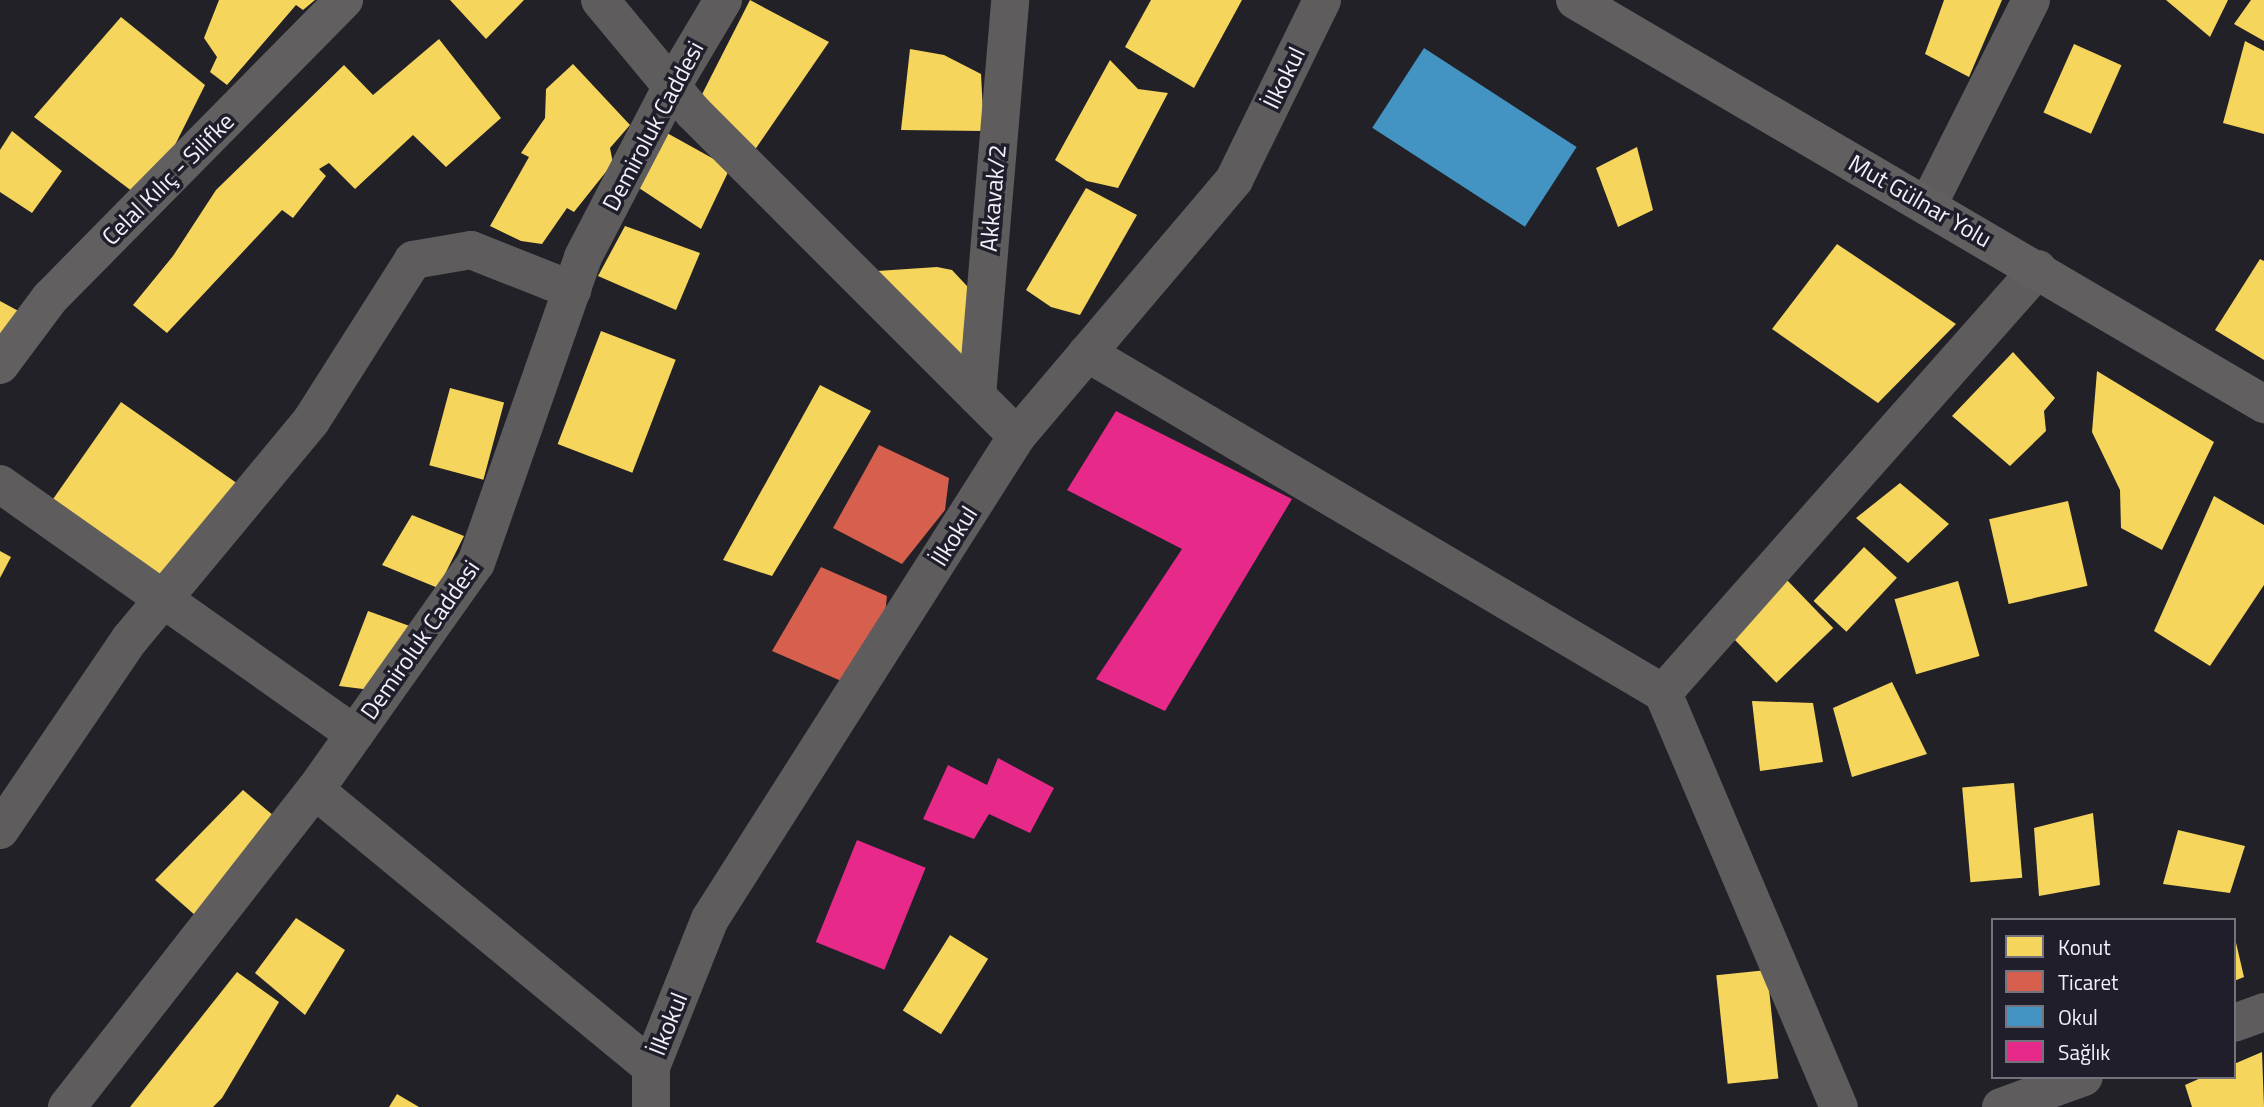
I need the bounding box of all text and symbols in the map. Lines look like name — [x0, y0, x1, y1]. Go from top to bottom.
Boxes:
street label: Demiroluk Caddesi — [596, 36, 710, 216]
street label: İlkokul — [1257, 42, 1311, 114]
street label: Celal Kılıç - Silifke — [96, 107, 240, 251]
street label: Akkavak/2 — [974, 143, 1012, 253]
street label: Mut Gülnar Yolu — [1843, 148, 1997, 254]
street label: İlkokul — [925, 501, 983, 571]
street label: Demiroluk Caddesi — [354, 555, 486, 725]
legend — [1991, 918, 2236, 1079]
text: Konut — [2058, 931, 2111, 963]
text: Ticaret — [2058, 966, 2118, 998]
street label: İlkokul — [642, 988, 694, 1060]
text: Okul — [2058, 1001, 2098, 1033]
text: Sağlık — [2058, 1036, 2110, 1068]

